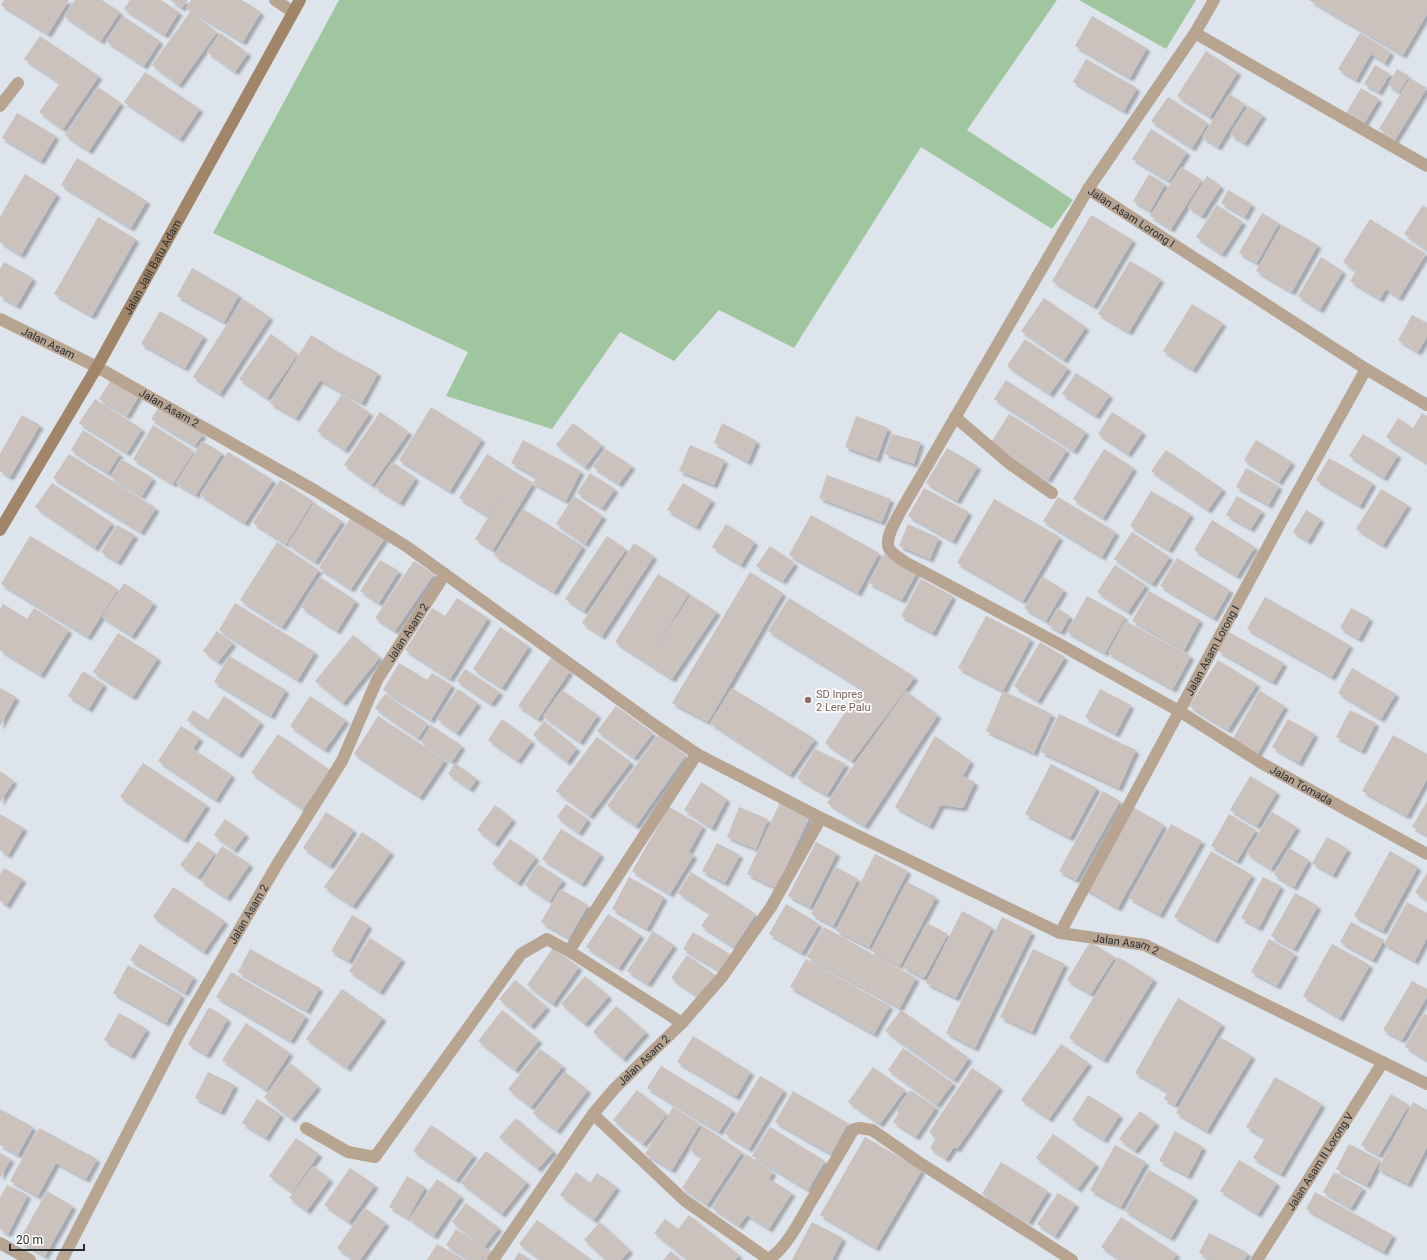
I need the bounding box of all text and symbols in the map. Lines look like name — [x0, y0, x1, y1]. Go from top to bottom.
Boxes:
street label: Jalan Asam Lorong I — [1086, 184, 1177, 250]
street label: Jalan Jalil Batu Adam — [121, 217, 184, 317]
street label: Jalan Asam — [19, 324, 77, 362]
street label: Jalan Asam 2 — [137, 386, 201, 430]
street label: Jalan Asam 2 — [384, 601, 431, 664]
street label: Jalan Asam Lorong I — [1182, 603, 1242, 698]
place label: SD Inpres 2 Lere Palu — [816, 688, 870, 714]
marker: SD Inpres 2 Lere Palu — [803, 695, 813, 705]
street label: Jalan Tomada — [1268, 763, 1335, 808]
street label: Jalan Asam 2 — [226, 882, 271, 946]
street label: Jalan Asam 2 — [1092, 931, 1161, 957]
street label: Jalan Asam 2 — [615, 1032, 672, 1088]
street label: Jalan Asam II Lorong V — [1284, 1110, 1356, 1213]
scale bar — [10, 1226, 84, 1252]
text: 20 m — [16, 1233, 43, 1247]

